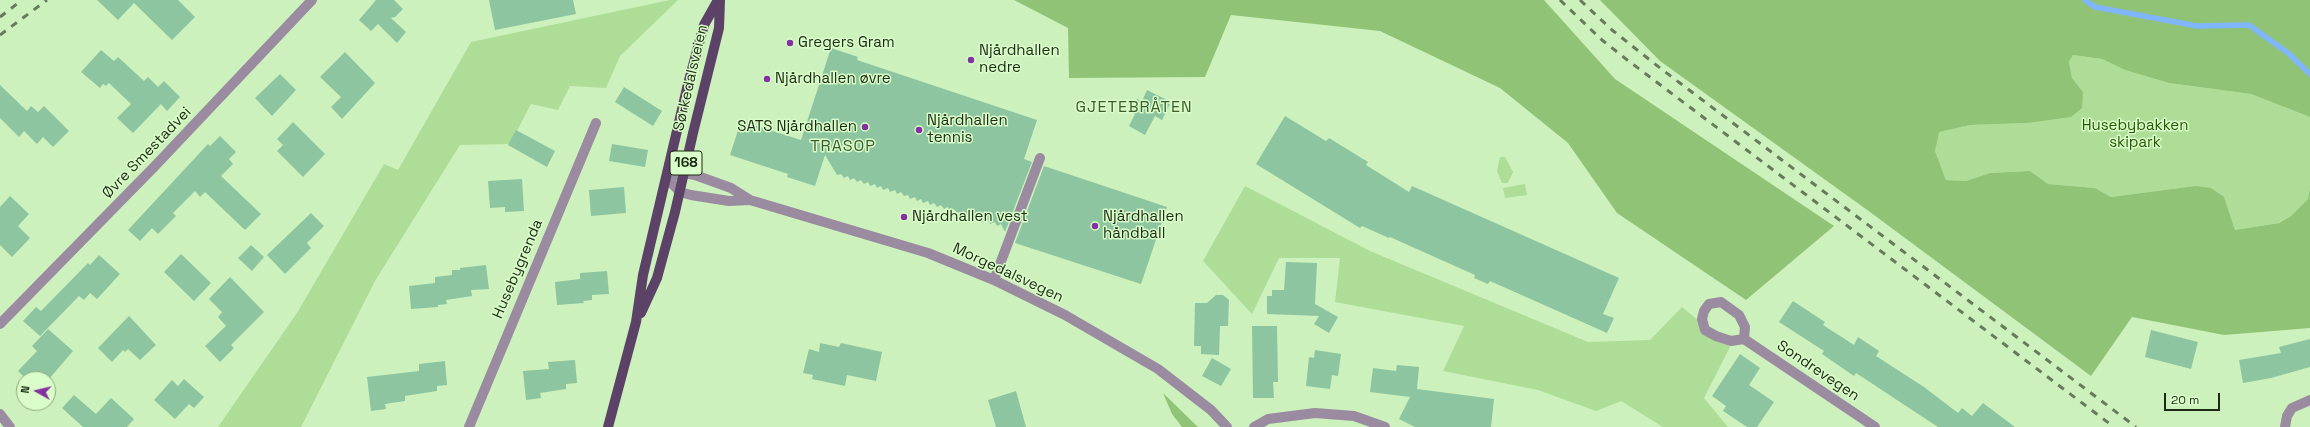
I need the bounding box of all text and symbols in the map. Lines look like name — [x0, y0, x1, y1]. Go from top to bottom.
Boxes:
street label: Sørkedalsveien — [670, 23, 712, 133]
place label: Gregers Gram — [798, 34, 895, 52]
marker: Gregers Gram — [785, 38, 795, 48]
place label: Njårdhallen nedre — [979, 42, 1060, 77]
marker: Njårdhallen nedre — [966, 55, 976, 65]
place label: Njårdhallen øvre — [775, 70, 891, 88]
marker: Njårdhallen øvre — [762, 74, 772, 84]
district label: GJETEBRÅTEN — [1075, 98, 1193, 118]
street label: Øvre Smestadvei — [99, 104, 195, 202]
place label: Njårdhallen tennis — [927, 112, 1008, 147]
park label: Husebybakken skipark — [2082, 117, 2188, 152]
place label: SATS Njårdhallen — [737, 118, 857, 136]
marker: SATS Njårdhallen — [860, 122, 870, 132]
marker: Njårdhallen tennis — [914, 125, 924, 135]
district label: TRASOP — [810, 137, 876, 157]
road number: 168 — [670, 151, 702, 175]
place label: Njårdhallen vest — [912, 208, 1028, 226]
place label: Njårdhallen håndball — [1103, 208, 1184, 243]
marker: Njårdhallen vest — [899, 212, 909, 222]
street label: Husebygrenda — [489, 217, 547, 321]
marker: Njårdhallen håndball — [1090, 221, 1100, 231]
street label: Morgedalsvegen — [950, 239, 1066, 307]
street label: Sondrevegen — [1773, 337, 1863, 405]
north arrow — [16, 371, 56, 411]
text: N — [18, 385, 33, 394]
scale bar — [2166, 385, 2222, 411]
text: 20 m — [2171, 392, 2199, 408]

